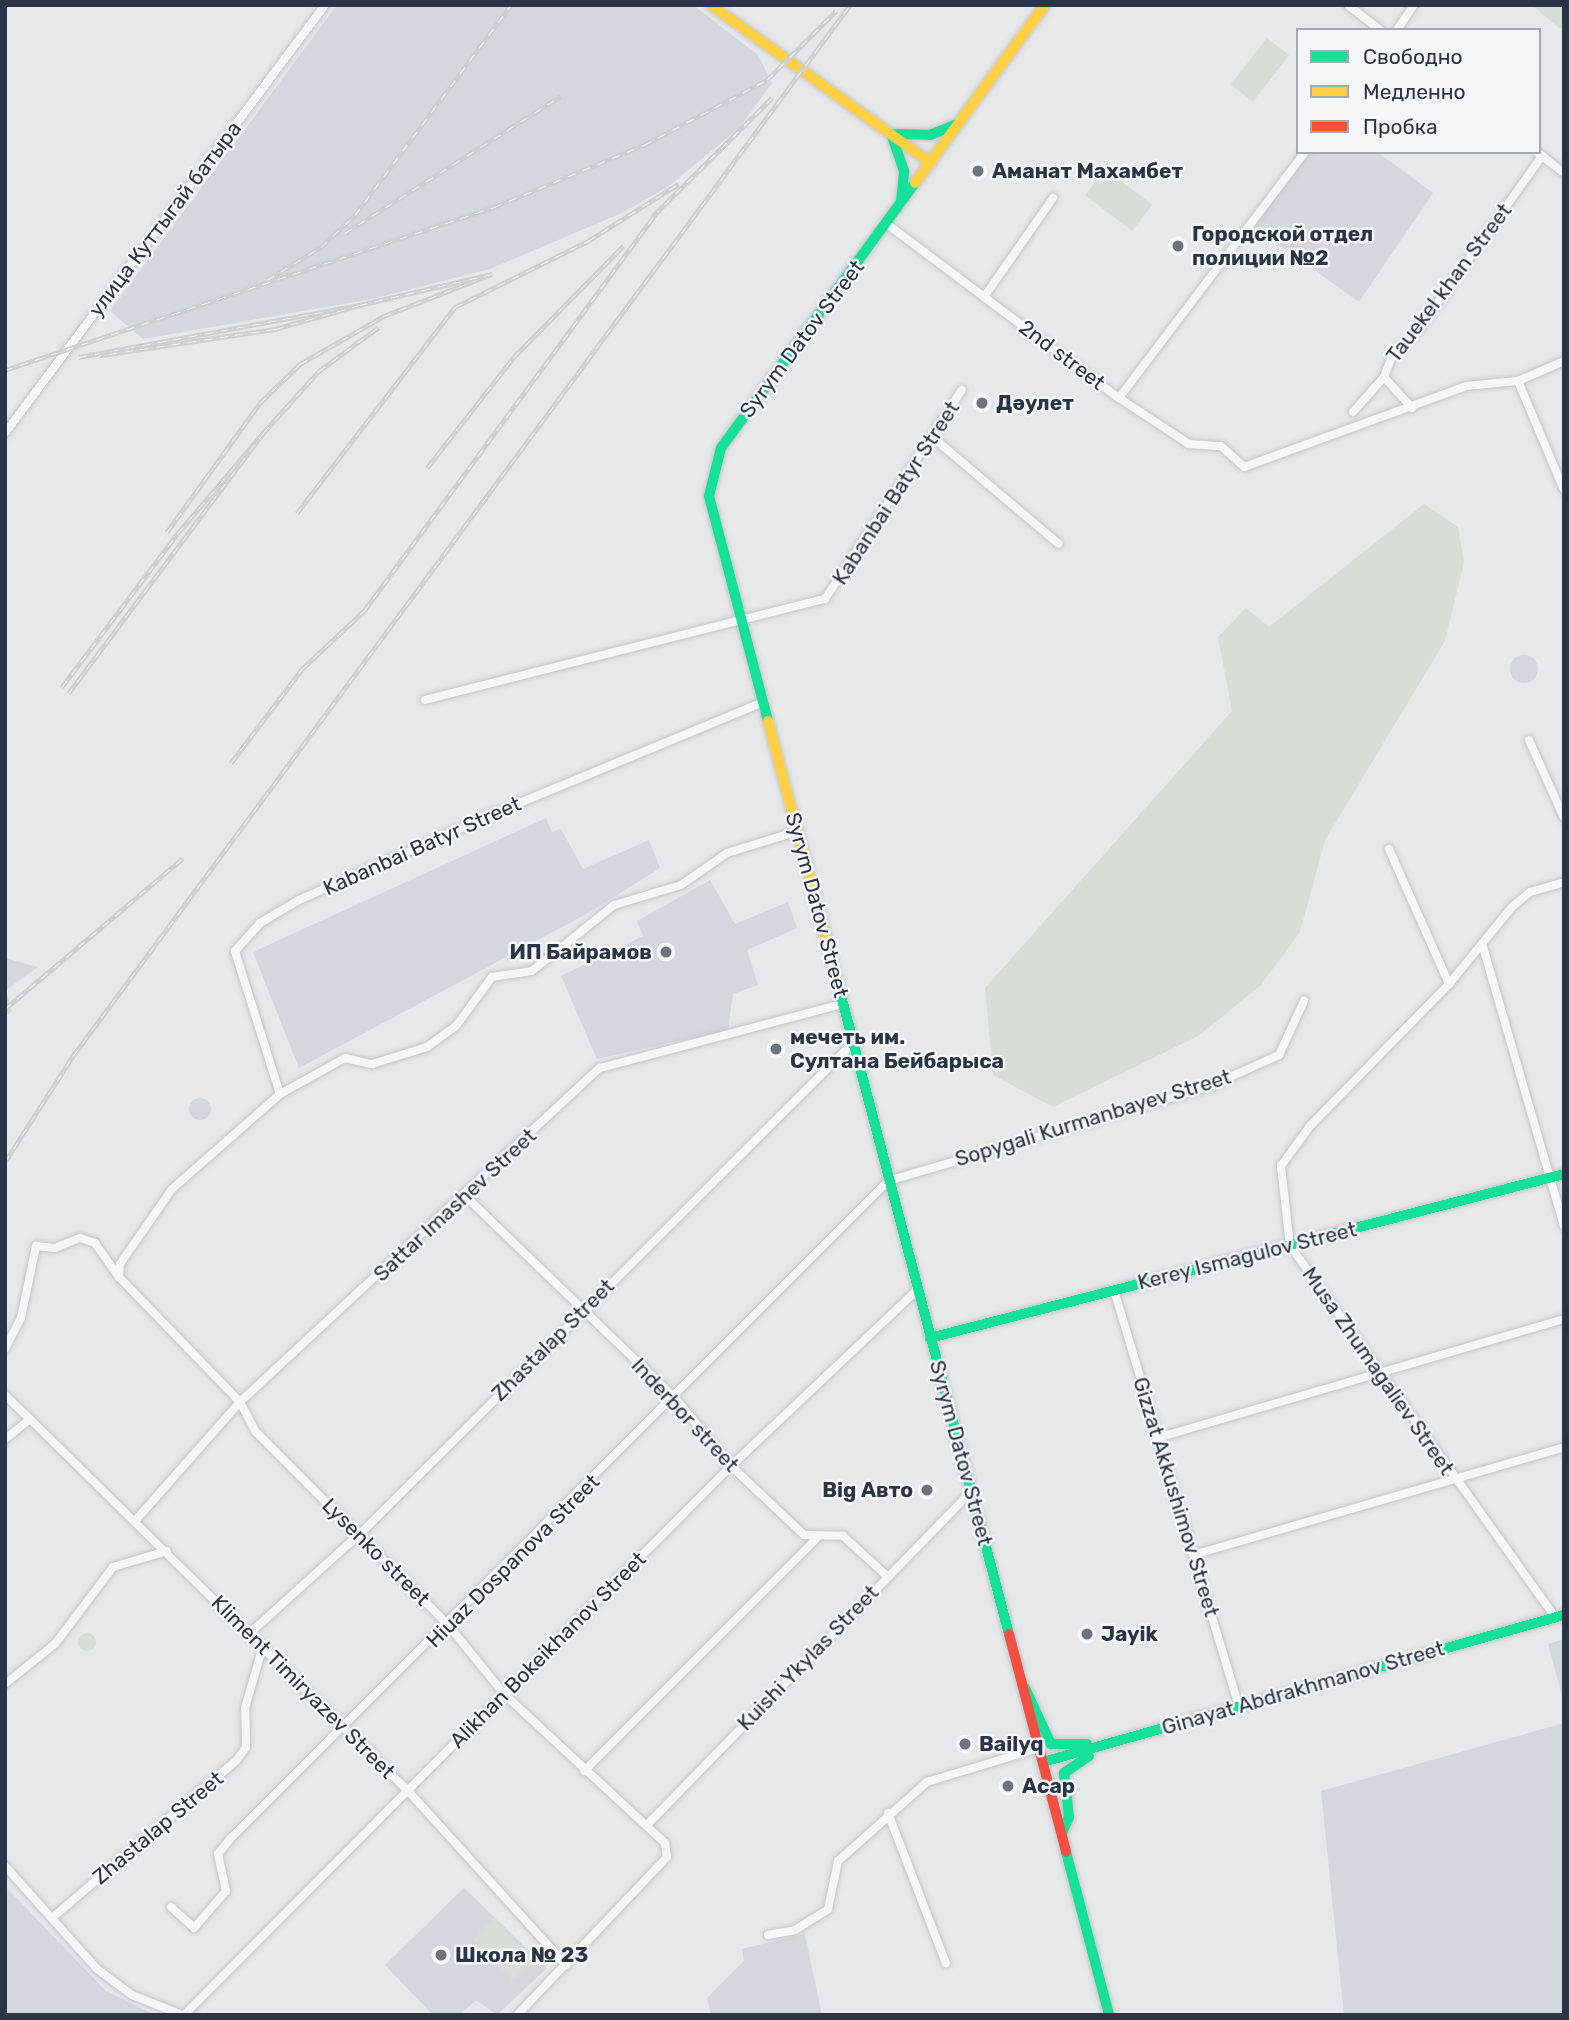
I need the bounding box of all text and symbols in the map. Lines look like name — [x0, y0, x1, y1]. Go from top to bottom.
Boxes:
legend — [1296, 28, 1541, 154]
text: Свободно — [1363, 44, 1463, 69]
text: Медленно — [1363, 79, 1466, 104]
text: Пробка — [1363, 114, 1438, 139]
street label: улица Куттыгай батыра — [83, 116, 247, 322]
place label: Аманат Махамбет — [992, 158, 1183, 184]
marker: Аманат Махамбет — [970, 163, 986, 179]
street label: Tauekel khan Street — [1381, 199, 1517, 367]
place label: Городской отдел полиции №2 — [1192, 221, 1373, 271]
marker: Городской отдел полиции №2 — [1170, 238, 1186, 254]
street label: Syrym Datov Street — [734, 255, 870, 423]
street label: 2nd street — [1014, 315, 1110, 395]
place label: Дәулет — [996, 390, 1074, 416]
marker: Дәулет — [974, 395, 990, 411]
street label: Kabanbai Batyr Street — [827, 396, 965, 590]
street label: Kabanbai Batyr Street — [319, 791, 525, 901]
street label: Syrym Datov Street — [780, 809, 854, 1001]
place label: ИП Байрамов — [510, 939, 652, 965]
marker: ИП Байрамов — [658, 944, 674, 960]
place label: мечеть им. Султана Бейбарыса — [790, 1024, 1004, 1074]
marker: мечеть им. Султана Бейбарыса — [768, 1041, 784, 1057]
street label: Sopygali Kurmanbayev Street — [952, 1064, 1234, 1172]
street label: Sattar Imashev Street — [368, 1123, 542, 1287]
street label: Kerey Ismagulov Street — [1134, 1216, 1360, 1296]
street label: Musa Zhumagaliev Street — [1296, 1262, 1460, 1480]
street label: Zhastalap Street — [487, 1274, 619, 1406]
street label: Inderbor street — [626, 1353, 744, 1477]
street label: Syrym Datov Street — [924, 1357, 998, 1549]
street label: Gizzat Akkushimov Street — [1127, 1374, 1225, 1620]
street label: Hiuaz Dospanova Street — [421, 1469, 605, 1653]
place label: Big Авто — [822, 1477, 913, 1503]
marker: Big Авто — [919, 1482, 935, 1498]
street label: Lysenko street — [317, 1493, 435, 1611]
street label: Alikhan Bokeikhanov Street — [444, 1546, 652, 1754]
street label: Kuishi Ykylas Street — [732, 1580, 884, 1736]
street label: Kliment Timiryazev Street — [206, 1590, 400, 1784]
place label: Jayik — [1101, 1621, 1158, 1647]
marker: Jayik — [1079, 1626, 1095, 1642]
street label: Ginayat Abdrakhmanov Street — [1158, 1635, 1448, 1741]
place label: Bailyq — [979, 1731, 1044, 1757]
marker: Bailyq — [957, 1736, 973, 1752]
street label: Zhastalap Street — [88, 1766, 228, 1890]
place label: Асар — [1022, 1773, 1075, 1799]
marker: Асар — [1000, 1778, 1016, 1794]
place label: Школа № 23 — [455, 1942, 588, 1968]
marker: Школа № 23 — [433, 1947, 449, 1963]

